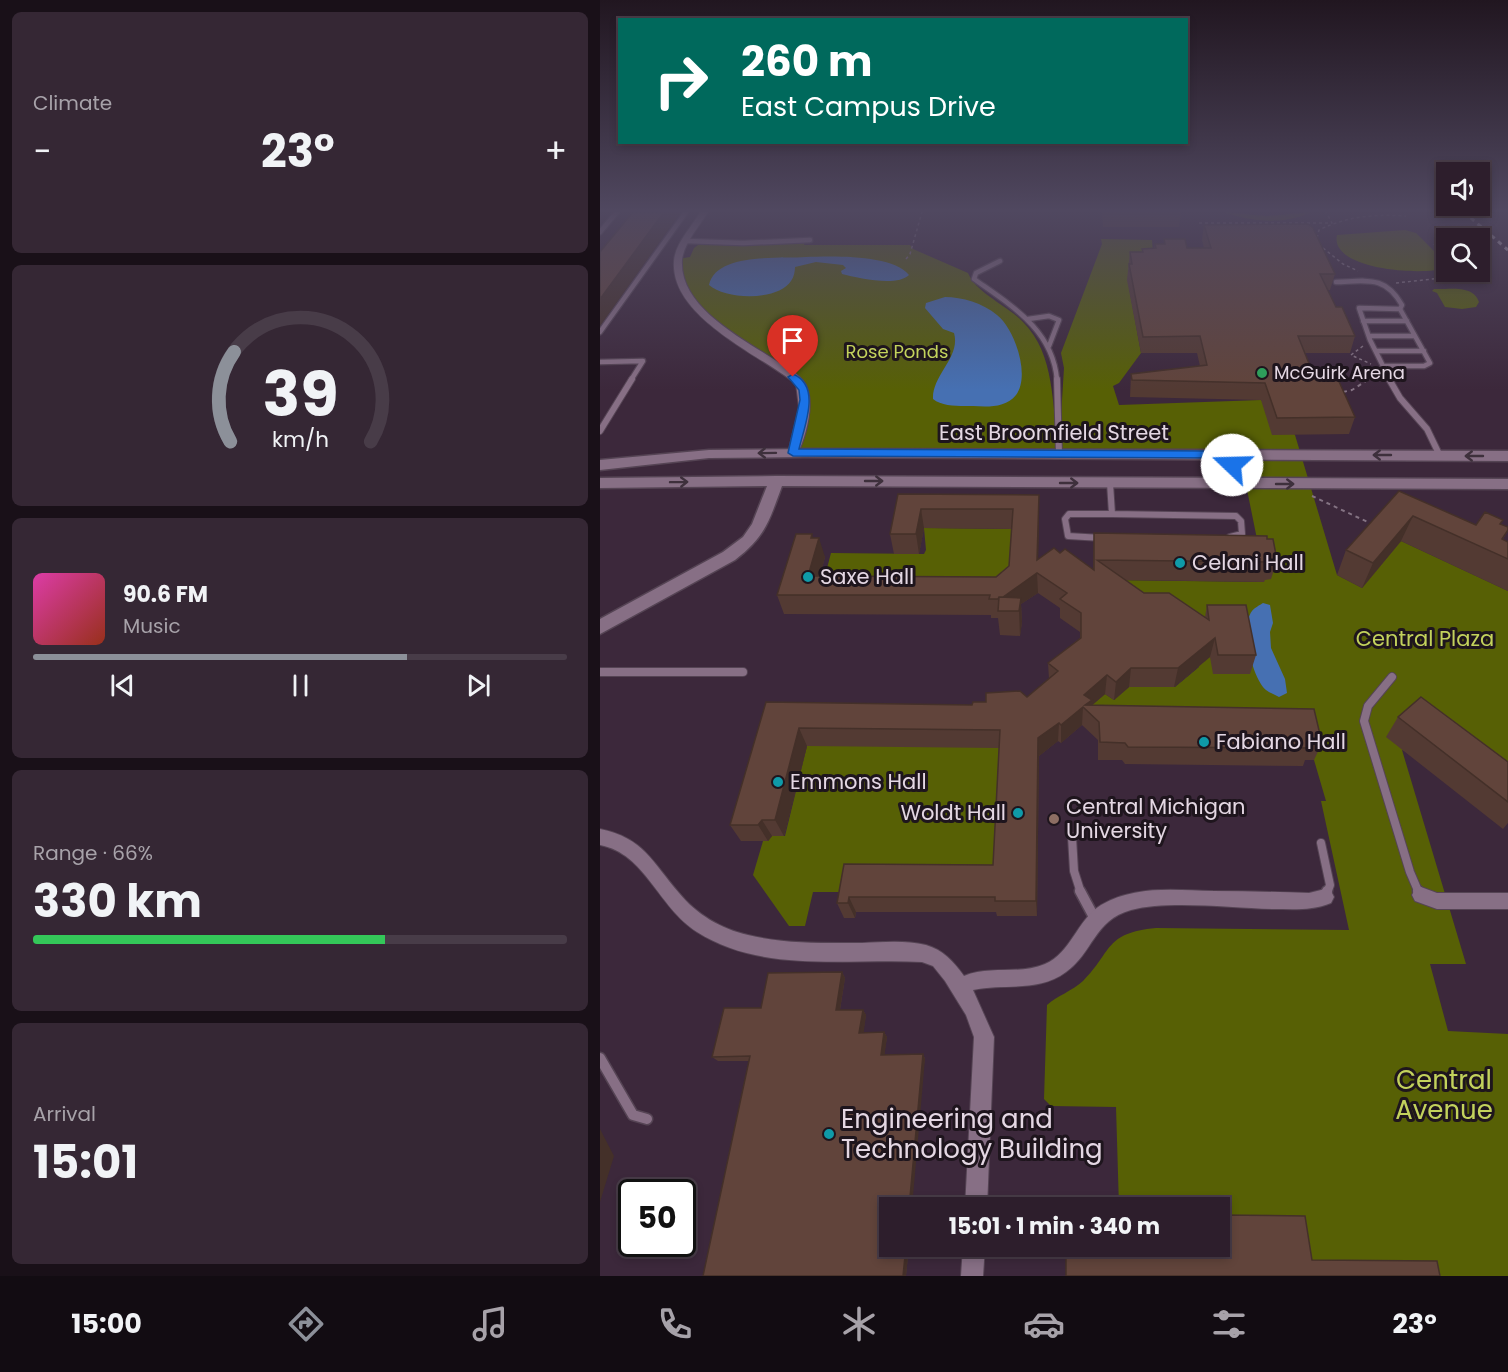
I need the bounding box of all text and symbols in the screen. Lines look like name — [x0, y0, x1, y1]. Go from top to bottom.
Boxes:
text: 260 m — [741, 32, 873, 91]
icon: right — [642, 42, 720, 120]
text: East Campus Drive — [741, 88, 996, 125]
text: Climate — [33, 89, 112, 117]
text: 23° — [261, 120, 335, 183]
text: − — [33, 128, 51, 175]
text: + — [544, 128, 567, 175]
map controls — [1436, 162, 1490, 282]
button: sound — [1436, 162, 1490, 216]
button: search — [1436, 228, 1490, 282]
pin — [767, 315, 818, 377]
icon: arrive — [776, 324, 809, 357]
park label: Rose Ponds — [846, 339, 948, 364]
text: 39 — [262, 350, 338, 438]
place label: McGuirk Arena — [1274, 360, 1405, 385]
marker: McGuirk Arena — [1255, 366, 1269, 380]
street label: East Broomfield Street — [939, 418, 1169, 447]
text: km/h — [271, 425, 329, 456]
position arrow — [1200, 433, 1264, 497]
one-way arrow — [757, 447, 777, 459]
one-way arrow — [1372, 449, 1392, 461]
one-way arrow — [1465, 450, 1485, 462]
one-way arrow — [864, 475, 884, 487]
one-way arrow — [669, 476, 689, 488]
one-way arrow — [1059, 477, 1079, 489]
one-way arrow — [1275, 478, 1295, 490]
place label: Celani Hall — [1192, 548, 1304, 577]
marker: Celani Hall — [1173, 556, 1187, 570]
place label: Saxe Hall — [820, 562, 914, 591]
marker: Saxe Hall — [801, 570, 815, 584]
text: 90.6 FM — [123, 579, 208, 610]
text: Music — [123, 612, 181, 640]
park label: Central Plaza — [1356, 624, 1494, 653]
icon: previous — [106, 669, 139, 702]
icon: pause — [284, 669, 317, 702]
icon: next — [462, 669, 495, 702]
place label: Fabiano Hall — [1216, 727, 1346, 756]
marker: Fabiano Hall — [1197, 735, 1211, 749]
place label: Emmons Hall — [790, 767, 927, 796]
marker: Emmons Hall — [771, 775, 785, 789]
place label: Central Michigan University — [1066, 792, 1246, 845]
place label: Woldt Hall — [900, 798, 1006, 827]
marker: Woldt Hall — [1011, 806, 1025, 820]
marker: Central Michigan University — [1047, 812, 1061, 826]
text: Range · 66% — [33, 839, 153, 867]
text: 330 km — [33, 870, 202, 933]
park label: Central Avenue — [1395, 1062, 1493, 1128]
text: Arrival — [33, 1100, 96, 1128]
place label: Engineering and Technology Building — [841, 1101, 1103, 1167]
marker: Engineering and Technology Building — [822, 1127, 836, 1141]
text: 15:01 — [33, 1131, 138, 1194]
speed limit sign: 50 — [618, 1179, 696, 1257]
text: 15:01 · 1 min · 340 m — [949, 1211, 1160, 1242]
icon: directions — [285, 1303, 327, 1345]
icon: music — [469, 1303, 511, 1345]
icon: phone — [654, 1303, 696, 1345]
icon: climate — [838, 1303, 880, 1345]
icon: car — [1023, 1303, 1065, 1345]
icon: filters — [1208, 1303, 1250, 1345]
text: 15:00 — [71, 1305, 142, 1342]
text: 23° — [1392, 1305, 1437, 1342]

